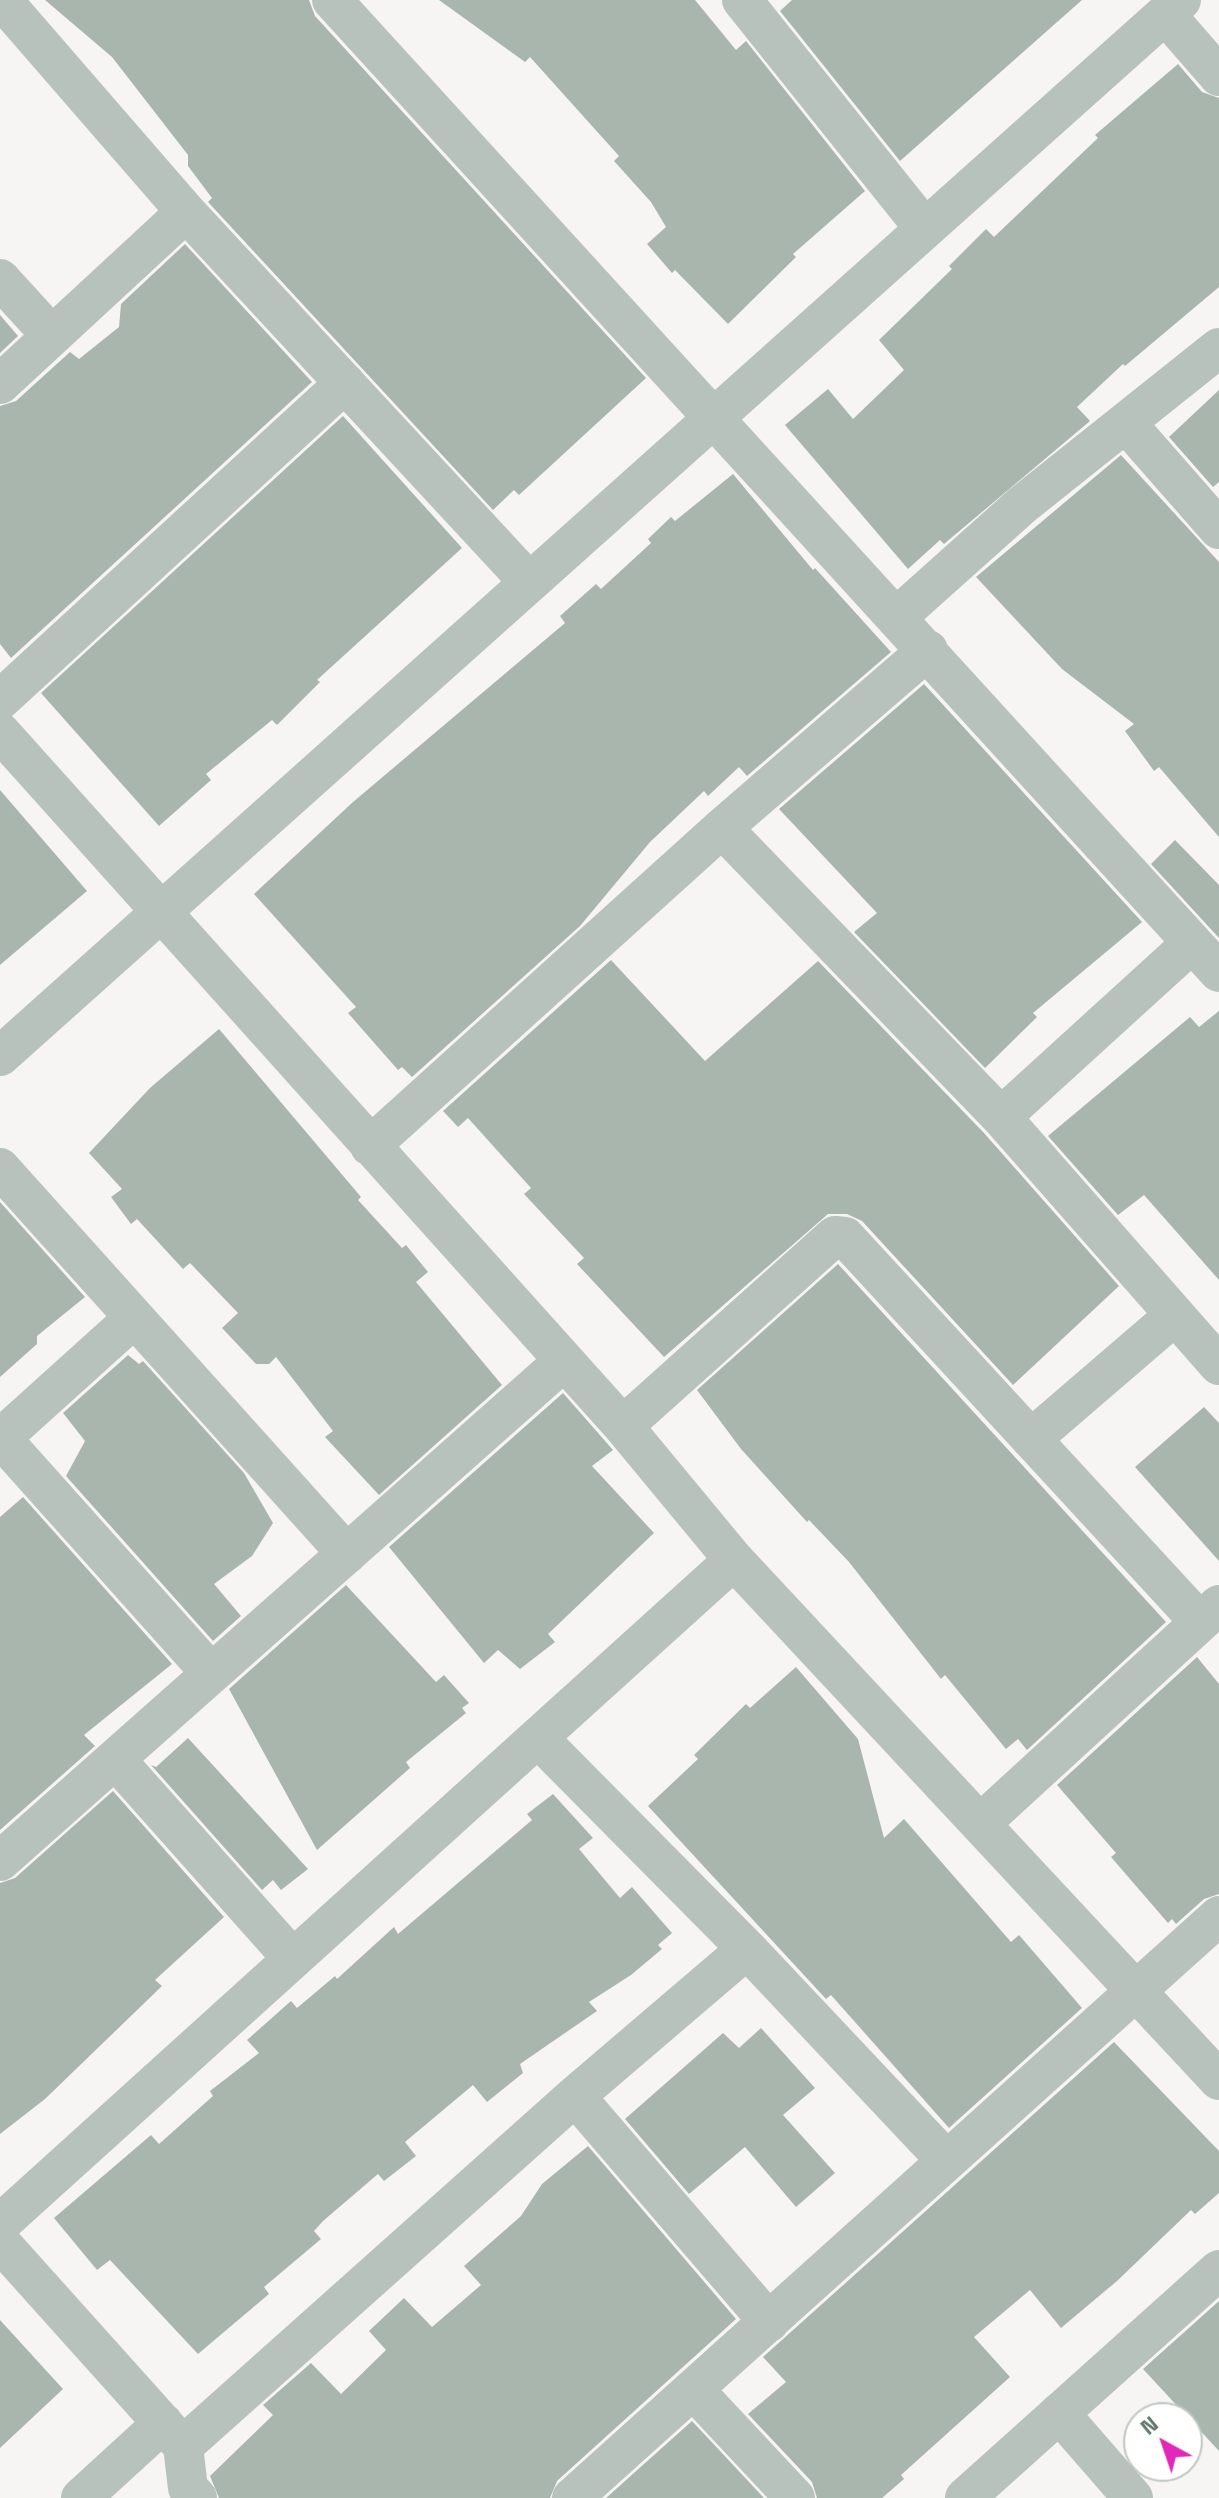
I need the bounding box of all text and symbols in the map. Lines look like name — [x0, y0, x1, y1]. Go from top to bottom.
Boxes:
north arrow — [1123, 2402, 1203, 2482]
text: N — [1134, 2410, 1164, 2441]

